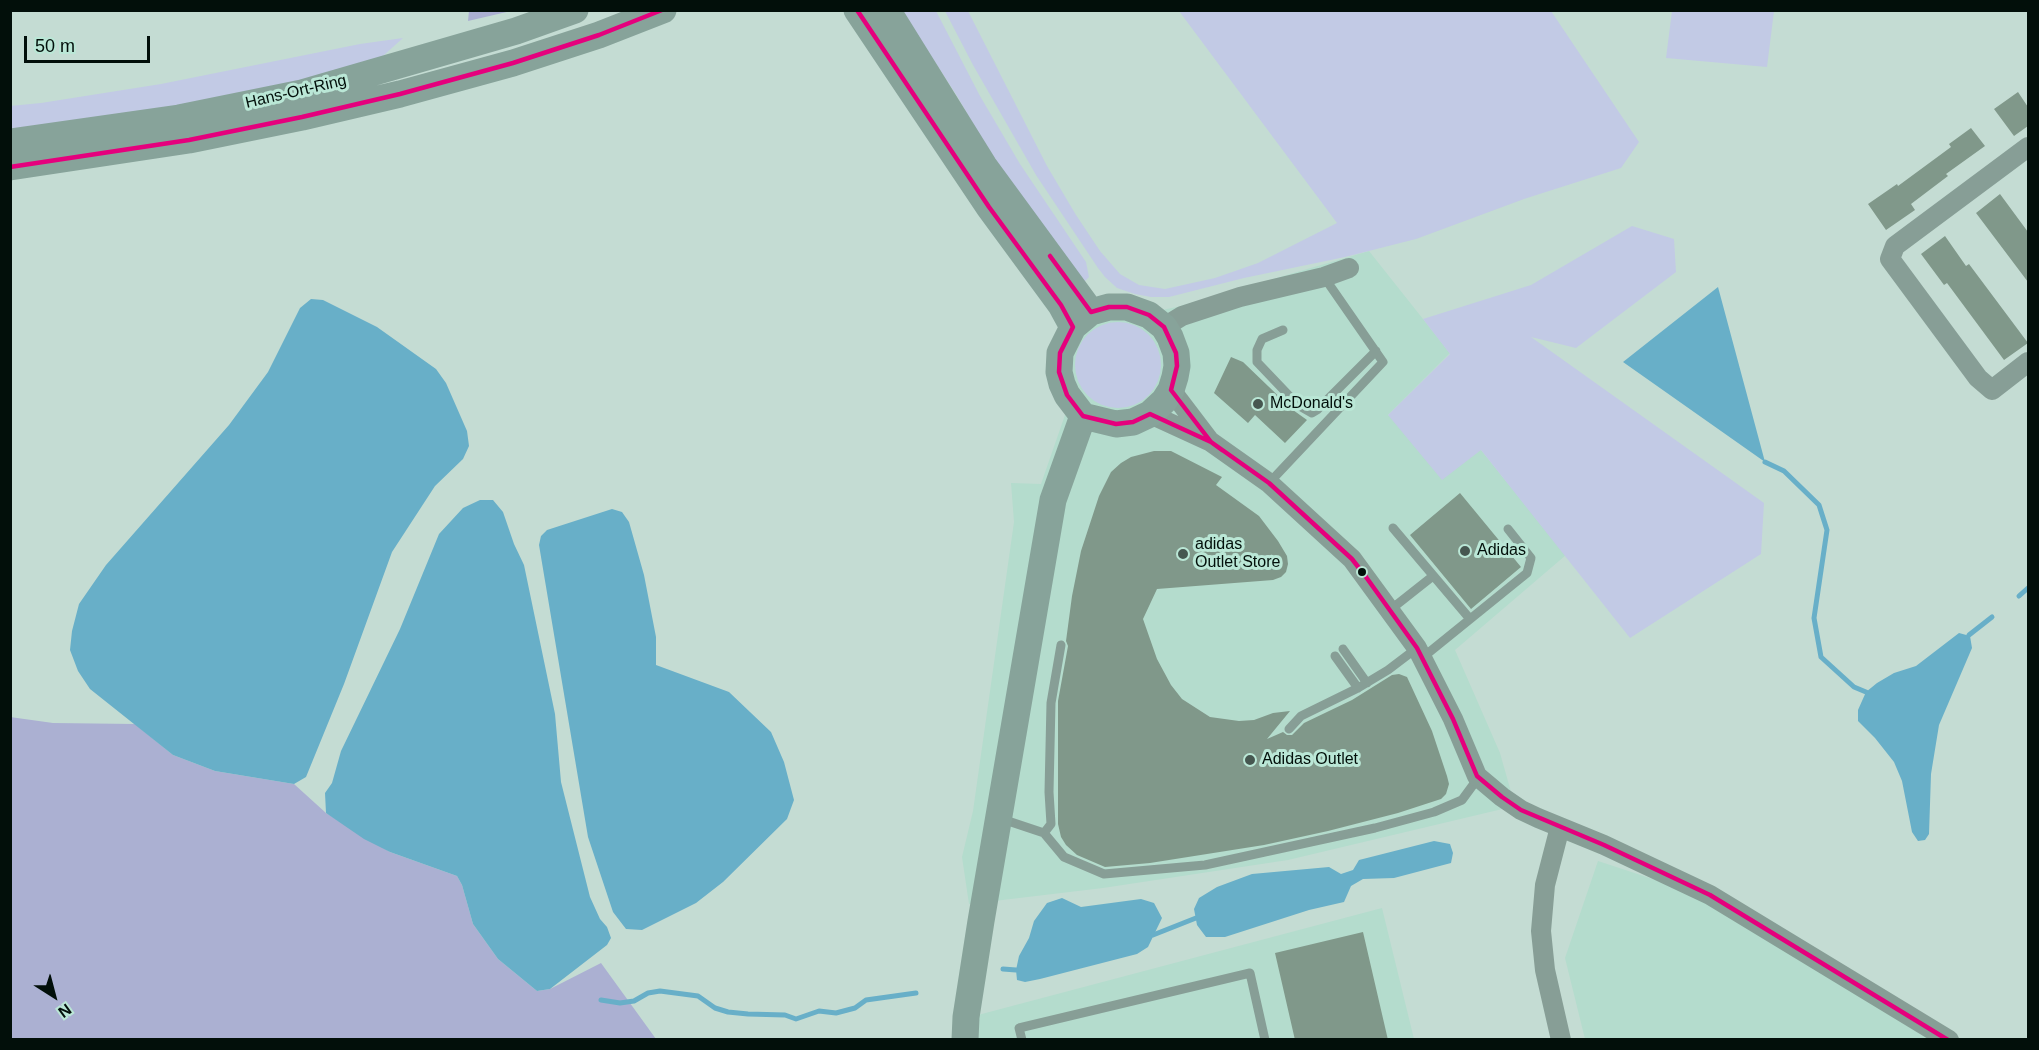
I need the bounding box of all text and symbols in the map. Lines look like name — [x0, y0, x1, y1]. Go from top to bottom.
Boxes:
scale bar — [27, 24, 153, 62]
text: 50 m — [35, 36, 75, 56]
street label: Hans-Ort-Ring — [244, 71, 348, 113]
place label: McDonald's — [1270, 394, 1353, 414]
marker: McDonald's — [1251, 397, 1265, 411]
place label: adidas Outlet Store — [1195, 535, 1280, 573]
place label: Adidas — [1477, 541, 1526, 561]
marker: Adidas — [1458, 544, 1472, 558]
marker: adidas Outlet Store — [1176, 547, 1190, 561]
unlabelled marker — [1356, 566, 1368, 578]
place label: Adidas Outlet — [1262, 750, 1358, 770]
marker: Adidas Outlet — [1243, 753, 1257, 767]
north arrow — [24, 966, 84, 1026]
text: N — [55, 1001, 75, 1021]

